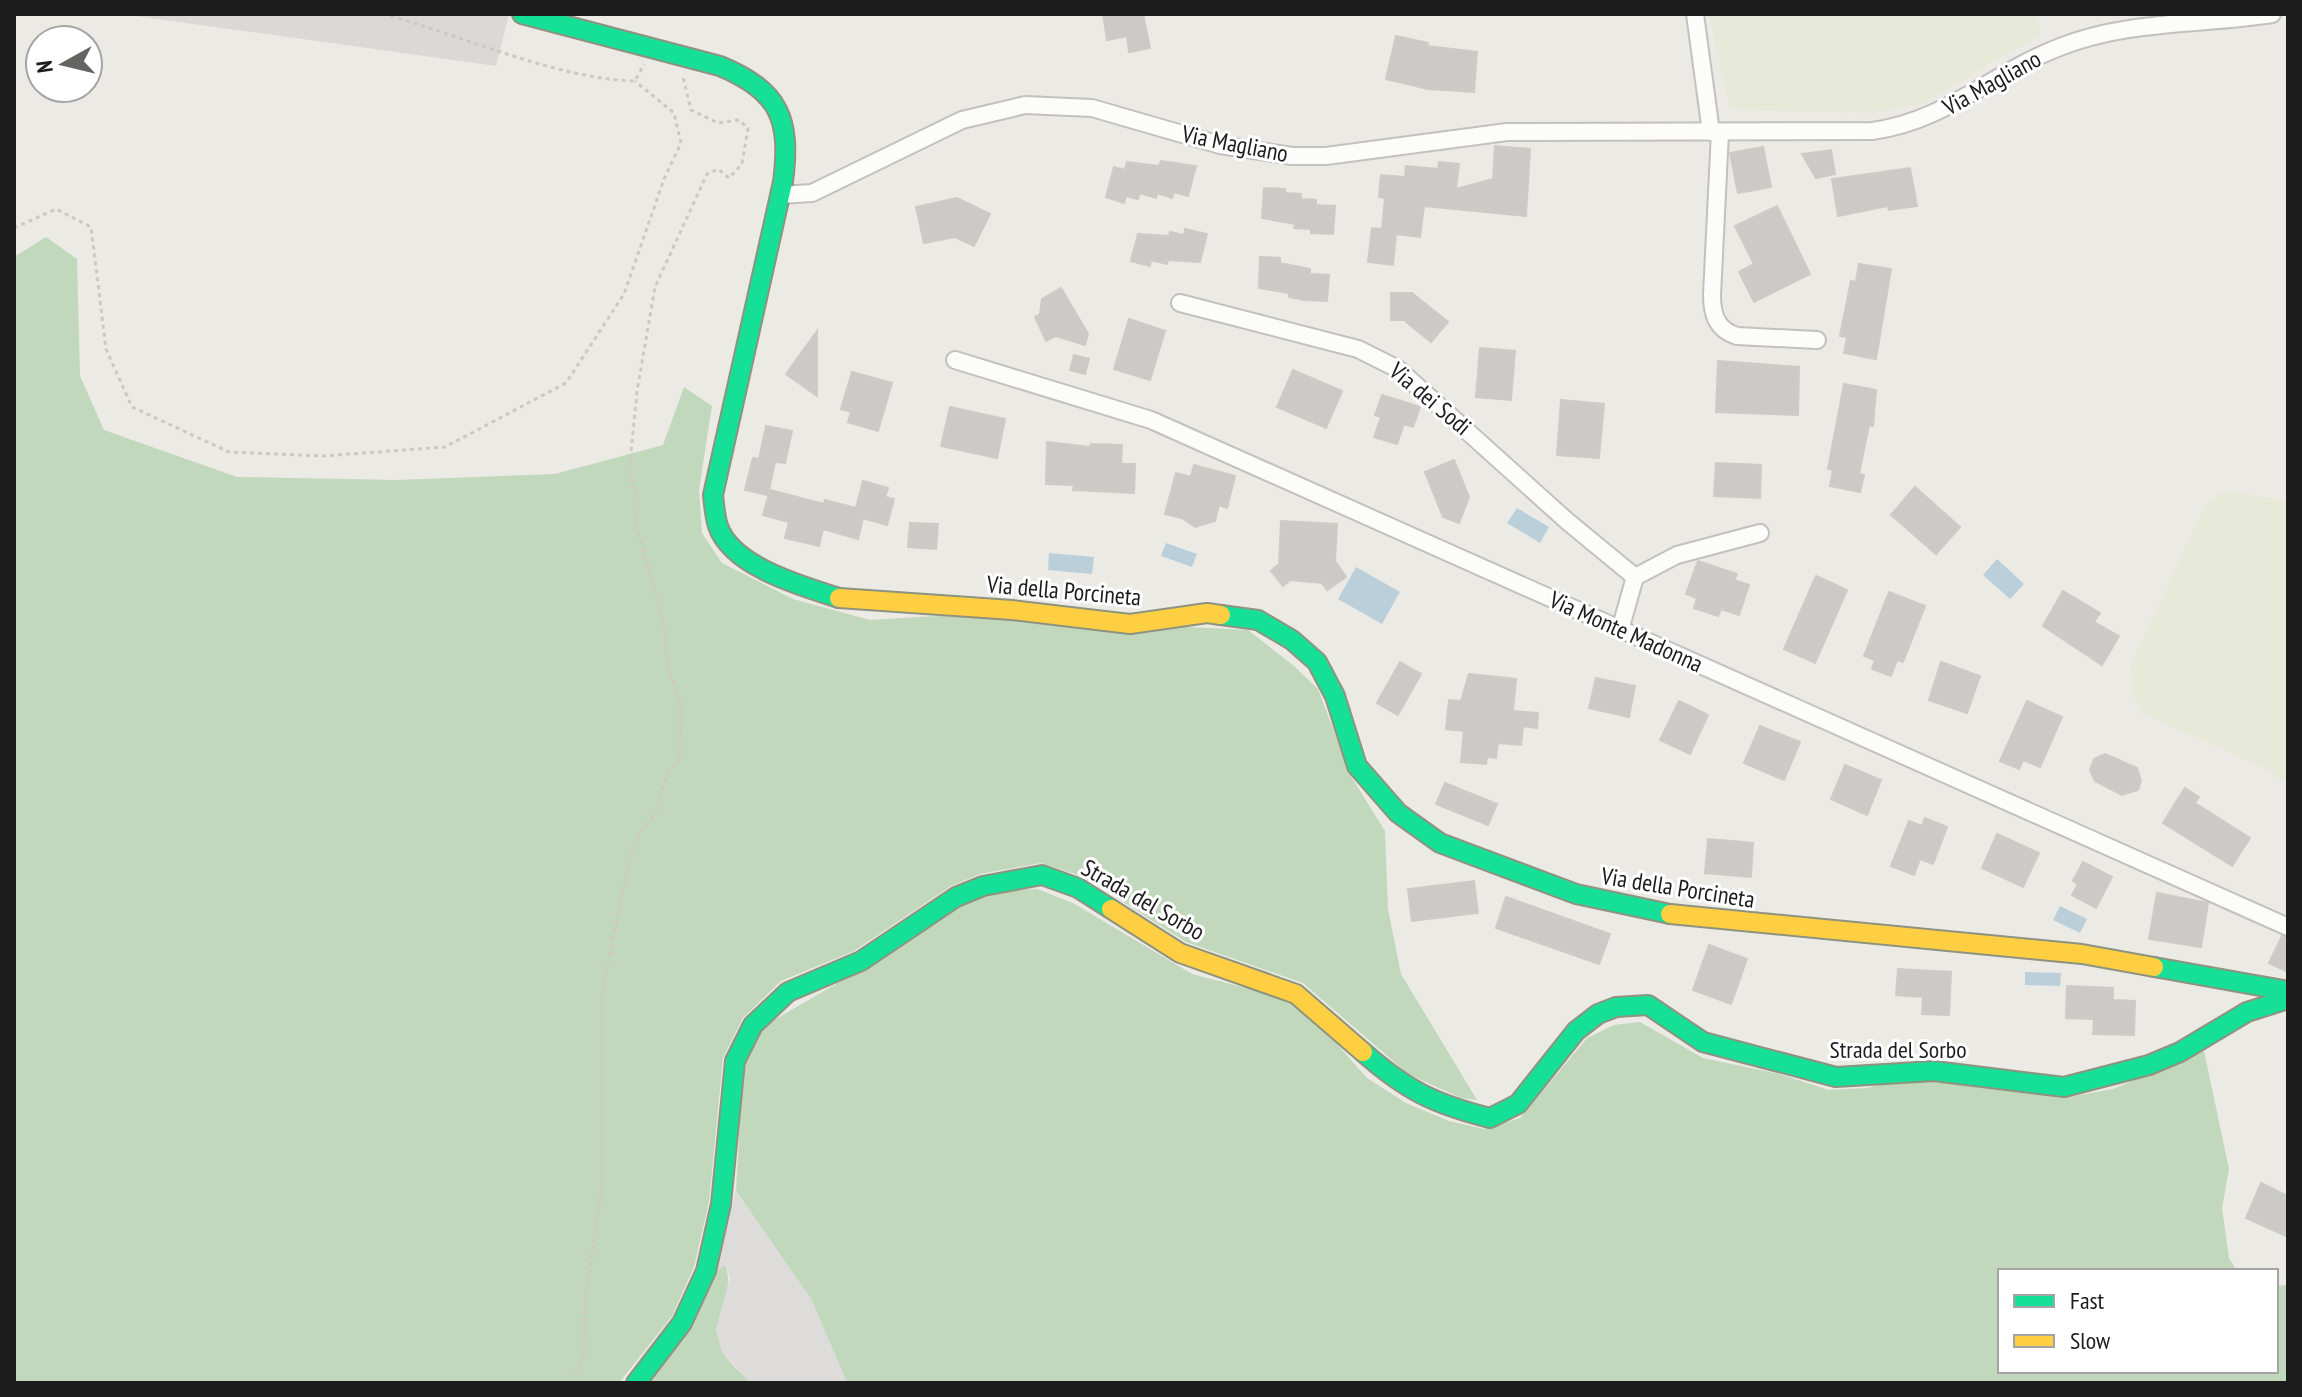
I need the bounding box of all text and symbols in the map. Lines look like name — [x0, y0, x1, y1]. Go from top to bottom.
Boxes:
north arrow — [24, 24, 104, 104]
street label: Via Magliano — [1936, 43, 2046, 123]
text: N — [30, 59, 59, 75]
street label: Via Magliano — [1178, 118, 1291, 169]
street label: Via dei Sodi — [1382, 355, 1478, 442]
street label: Via della Porcineta — [985, 568, 1142, 613]
street label: Via Monte Madonna — [1544, 583, 1708, 679]
street label: Strada del Sorbo — [1076, 852, 1210, 947]
street label: Via della Porcineta — [1598, 860, 1757, 915]
street label: Strada del Sorbo — [1829, 1034, 1967, 1065]
legend — [1998, 1269, 2278, 1373]
text: Fast — [2070, 1285, 2105, 1316]
text: Slow — [2070, 1325, 2111, 1356]

